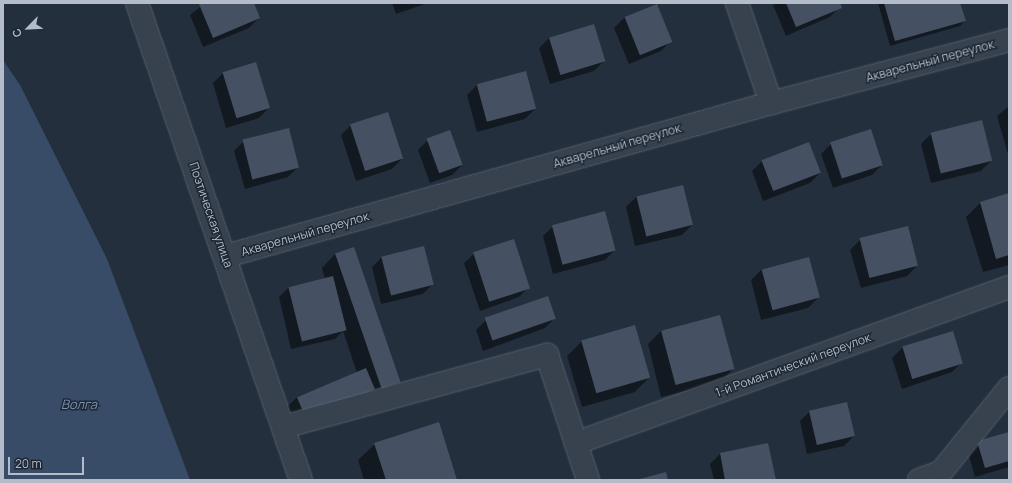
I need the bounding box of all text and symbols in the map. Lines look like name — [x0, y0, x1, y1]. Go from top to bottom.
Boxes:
north arrow — [8, 8, 48, 48]
text: С — [8, 26, 25, 40]
street label: Акварельный переулок — [864, 37, 996, 85]
street label: Акварельный переулок — [552, 121, 682, 171]
street label: Поэтическая улица — [186, 160, 236, 270]
street label: Акварельный переулок — [240, 209, 370, 259]
street label: 1-й Романтический переулок — [713, 330, 873, 400]
water label: Волга — [61, 396, 97, 412]
scale bar — [10, 449, 86, 475]
text: 20 m — [15, 455, 42, 472]

